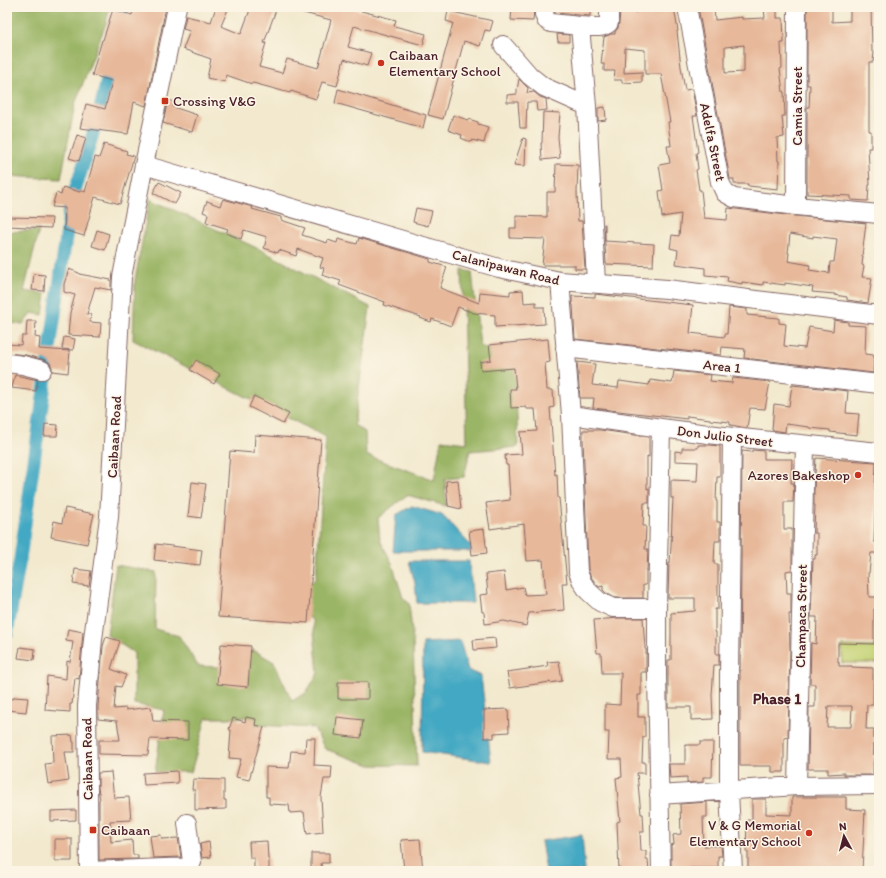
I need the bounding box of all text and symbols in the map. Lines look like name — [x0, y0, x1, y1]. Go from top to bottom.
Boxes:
place label: Caibaan Elementary School — [389, 47, 501, 80]
marker: Caibaan Elementary School — [376, 58, 386, 68]
street label: Camia Street — [789, 66, 806, 146]
place label: Crossing V&G — [173, 93, 256, 110]
marker: Crossing V&G — [160, 96, 170, 106]
street label: Adelfa Street — [696, 101, 729, 183]
street label: Calanipawan Road — [450, 246, 562, 289]
street label: Area 1 — [702, 356, 742, 377]
street label: Caibaan Road — [104, 395, 125, 479]
street label: Don Julio Street — [676, 422, 774, 451]
place label: Azores Bakeshop — [748, 467, 850, 484]
marker: Azores Bakeshop — [853, 470, 863, 480]
street label: Champaca Street — [792, 564, 811, 668]
district label: Phase 1 — [753, 690, 801, 708]
street label: Caibaan Road — [78, 717, 97, 801]
north arrow — [824, 816, 864, 856]
place label: V & G Memorial Elementary School — [689, 817, 801, 850]
text: N — [838, 820, 847, 833]
place label: Caibaan — [101, 822, 151, 839]
marker: Caibaan — [88, 825, 98, 835]
marker: V & G Memorial Elementary School — [804, 828, 814, 838]

